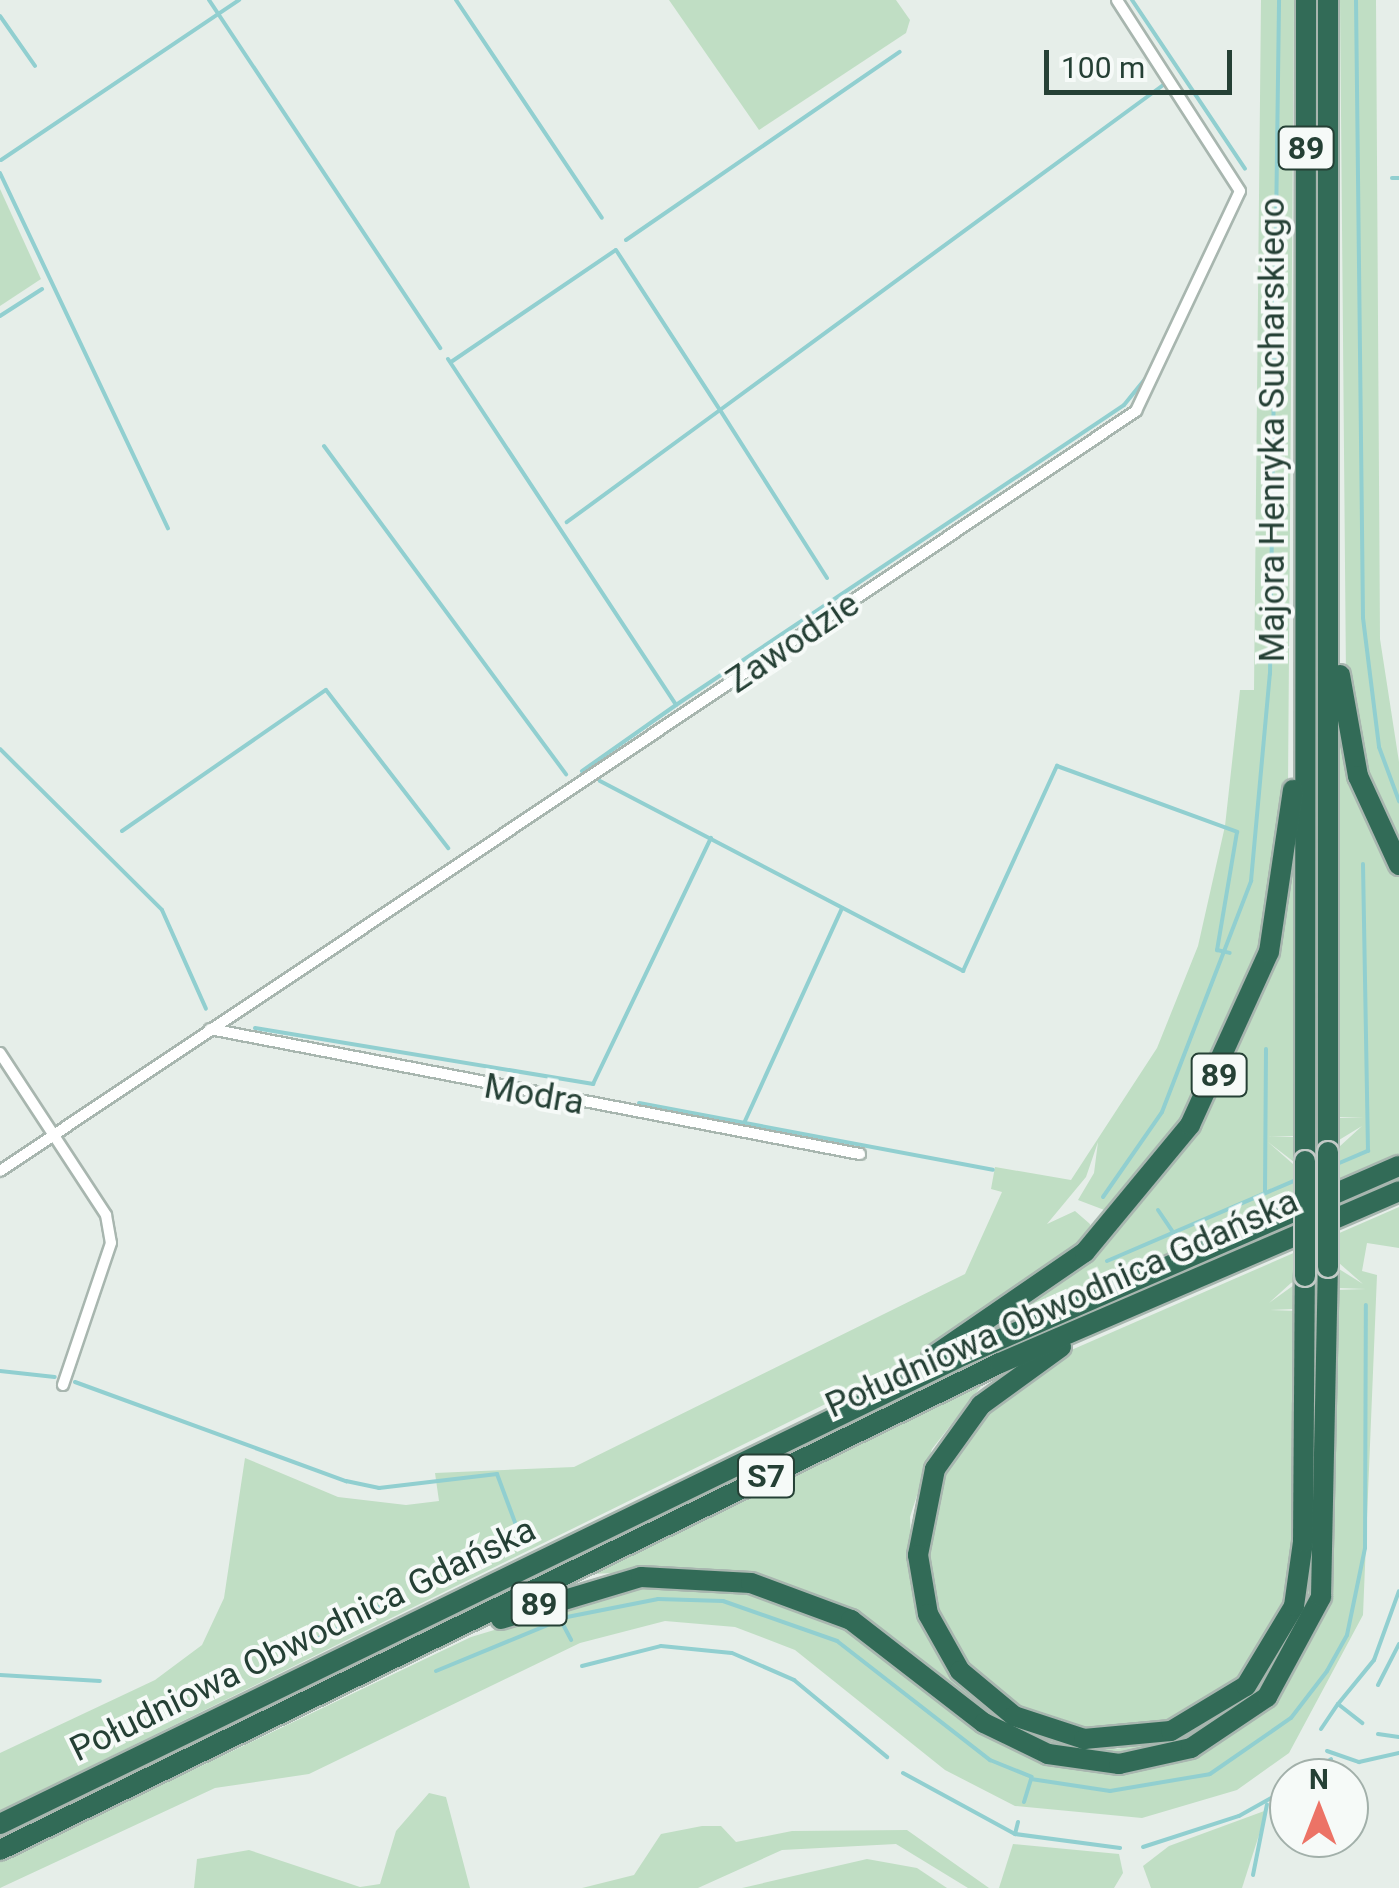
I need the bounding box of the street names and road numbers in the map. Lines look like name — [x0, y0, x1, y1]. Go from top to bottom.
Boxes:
road number: 89 — [1276, 121, 1336, 175]
street label: Majora Henryka Sucharskiego — [1252, 198, 1294, 662]
street label: Zawodzie — [719, 584, 867, 702]
road number: 89 — [1189, 1048, 1249, 1102]
street label: Modra — [481, 1066, 587, 1124]
street label: Południowa Obwodnica Gdańska — [819, 1181, 1305, 1427]
road number: S7 — [736, 1449, 796, 1503]
street label: Południowa Obwodnica Gdańska — [63, 1509, 543, 1771]
road number: 89 — [509, 1577, 569, 1631]

